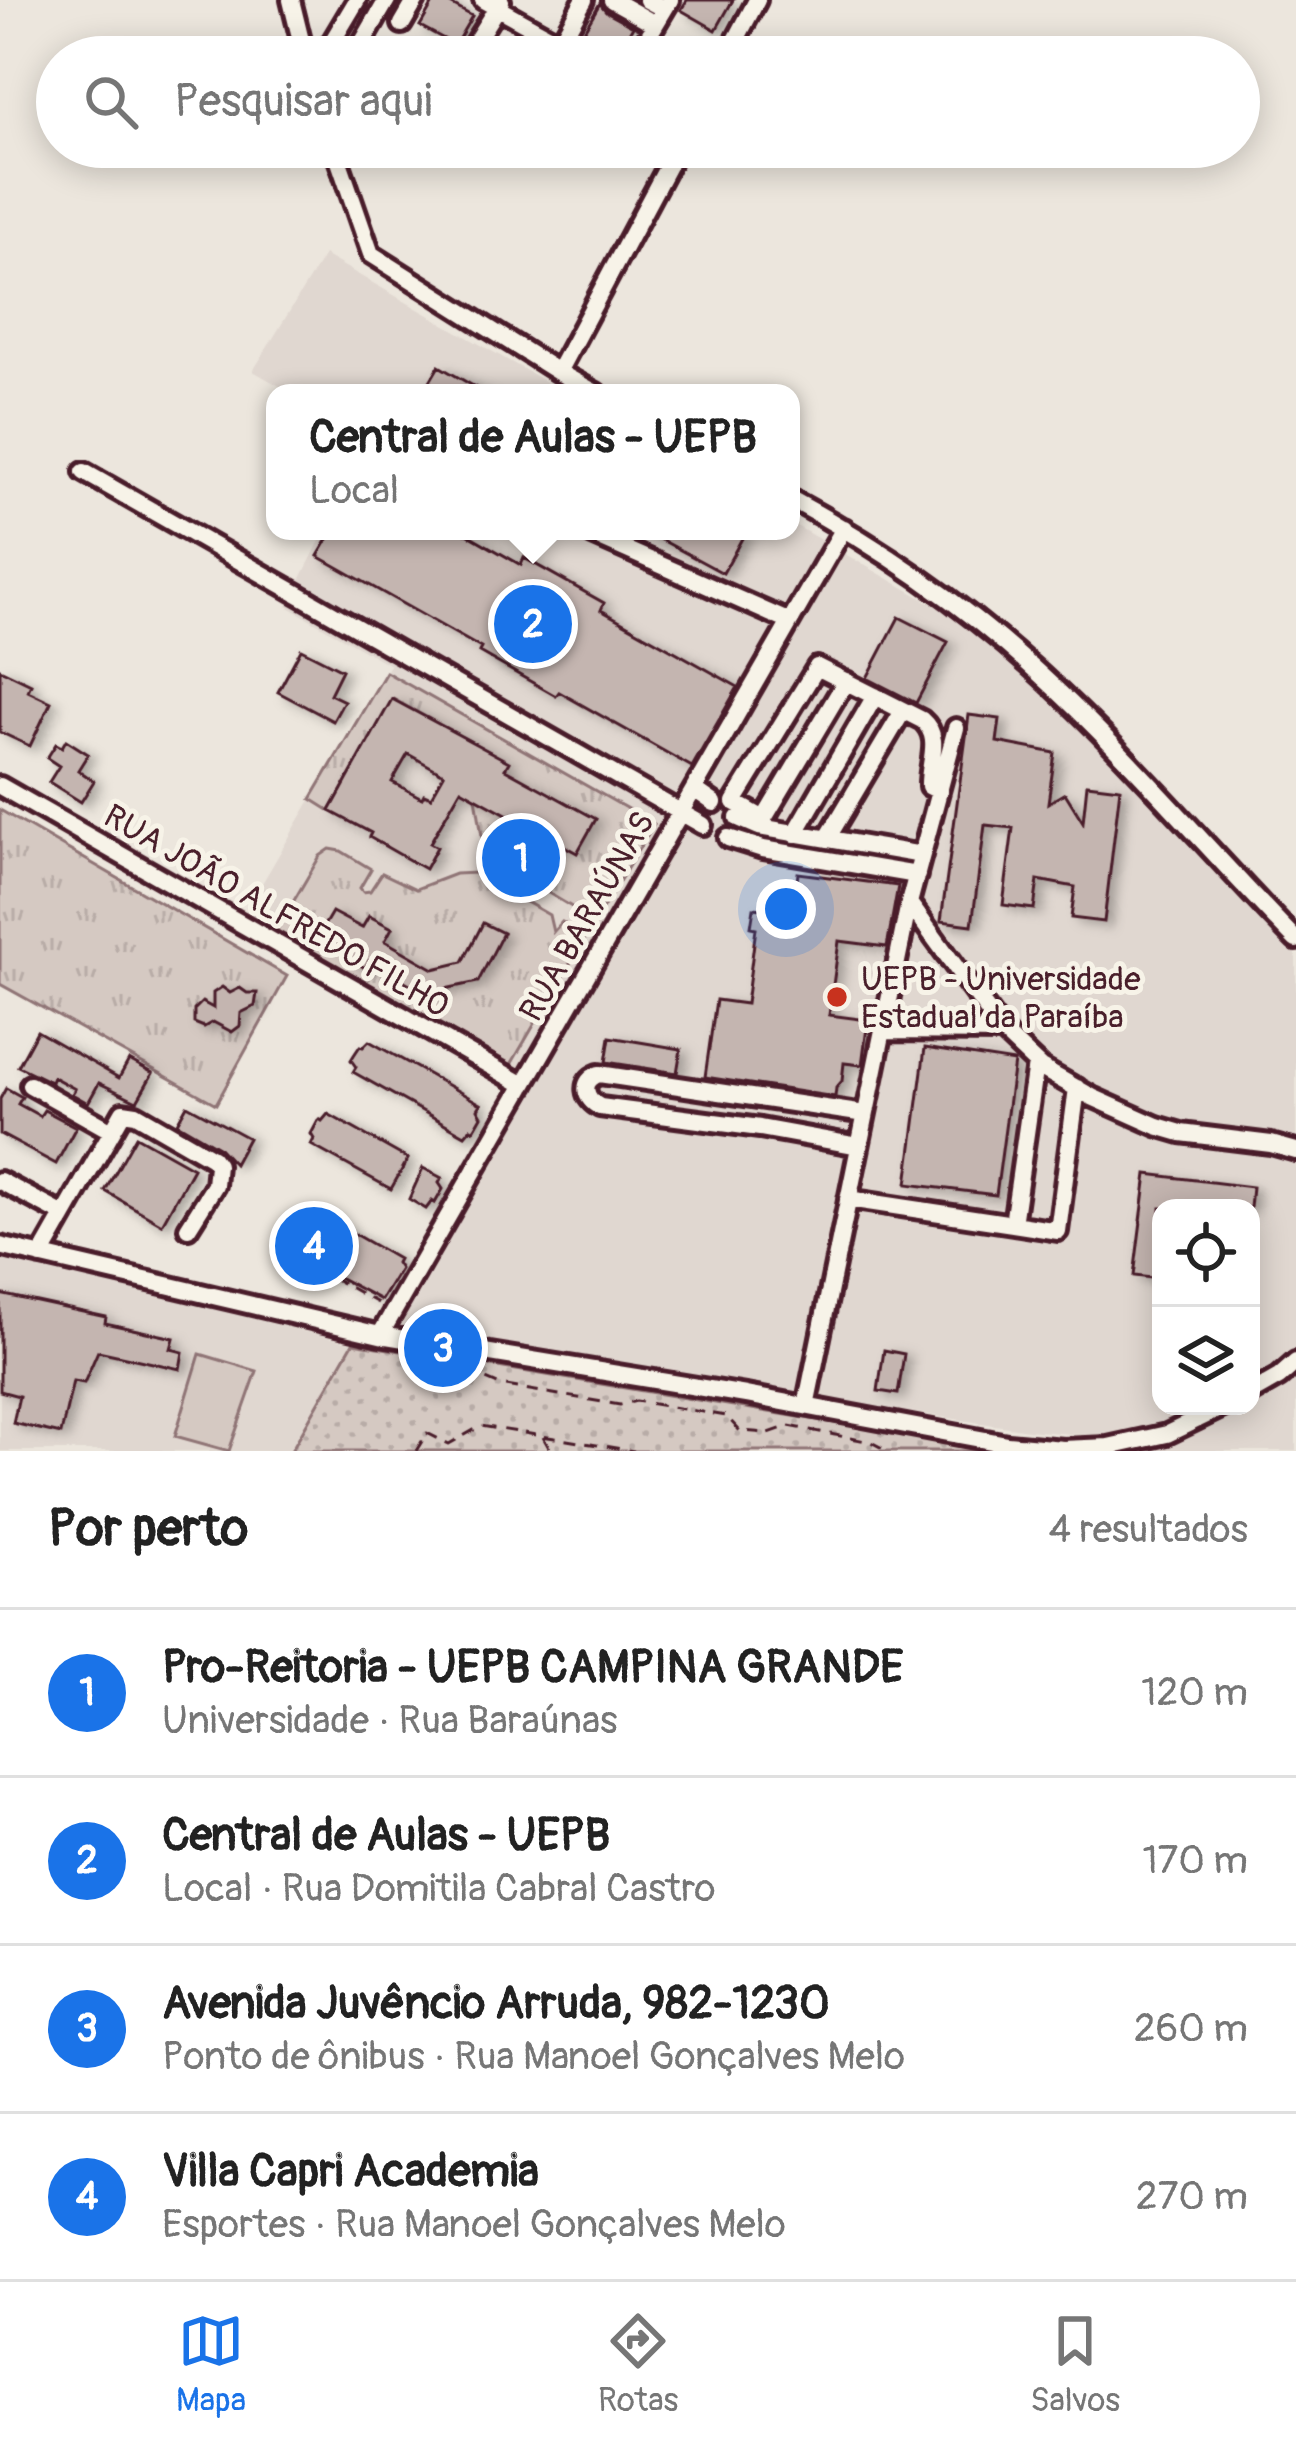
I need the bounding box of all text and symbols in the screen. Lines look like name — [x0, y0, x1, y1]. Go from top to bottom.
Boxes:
search box — [36, 36, 1260, 168]
icon: search — [78, 69, 144, 135]
text: Pesquisar aqui — [174, 74, 432, 130]
popup — [266, 384, 800, 540]
text: Central de Aulas - UEPB — [309, 410, 757, 466]
text: Local — [309, 466, 399, 515]
pin: 2 — [494, 579, 572, 669]
street label: RUA JOÃO ALFREDO FILHO — [97, 796, 456, 1027]
street label: RUA BARAÚNAS — [511, 805, 664, 1029]
pin: 1 — [482, 813, 560, 903]
your location — [756, 879, 816, 939]
place label: UEPB - Universidade Estadual da Paraíba — [861, 959, 1140, 1038]
marker: UEPB - Universidade Estadual da Paraíba — [824, 984, 850, 1010]
map controls — [1152, 1199, 1260, 1415]
button: locate — [1152, 1199, 1260, 1307]
pin: 4 — [275, 1201, 353, 1291]
pin: 3 — [404, 1303, 482, 1393]
button: layers — [1152, 1307, 1260, 1415]
text: Por perto — [48, 1497, 248, 1561]
text: 4 resultados — [1048, 1505, 1248, 1554]
text: Pro-Reitoria - UEPB CAMPINA GRANDE — [162, 1640, 903, 1696]
text: 1 — [79, 1668, 95, 1717]
text: 120 m — [1141, 1668, 1248, 1717]
text: Universidade · Rua Baraúnas — [162, 1696, 617, 1745]
text: Central de Aulas - UEPB — [162, 1808, 610, 1864]
text: 2 — [76, 1836, 98, 1885]
text: 170 m — [1142, 1836, 1248, 1885]
text: Local · Rua Domitila Cabral Castro — [162, 1864, 715, 1913]
text: Avenida Juvêncio Arruda, 982-1230 — [162, 1976, 830, 2032]
text: 3 — [76, 2004, 98, 2053]
text: 260 m — [1134, 2004, 1248, 2053]
text: Ponto de ônibus · Rua Manoel Gonçalves Melo — [162, 2032, 905, 2081]
text: Villa Capri Academia — [162, 2144, 539, 2200]
text: 4 — [76, 2172, 98, 2221]
text: 270 m — [1136, 2172, 1248, 2221]
text: Esportes · Rua Manoel Gonçalves Melo — [162, 2200, 786, 2249]
tab: Mapa — [176, 2308, 246, 2421]
tab: Rotas — [598, 2308, 678, 2421]
tab: Salvos — [1030, 2308, 1120, 2421]

